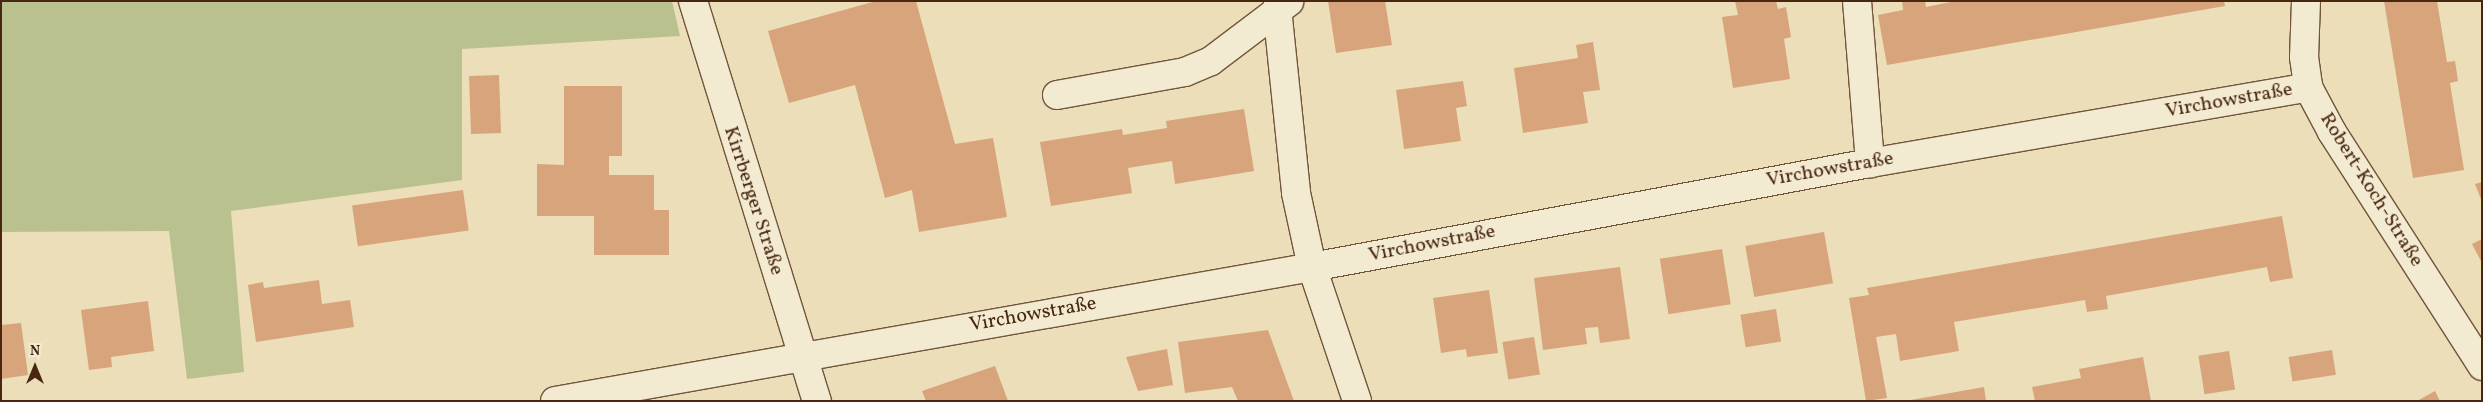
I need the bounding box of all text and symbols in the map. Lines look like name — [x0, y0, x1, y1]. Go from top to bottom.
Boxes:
street label: Virchowstraße — [2164, 78, 2294, 124]
street label: Robert-Koch-Straße — [2314, 109, 2428, 271]
street label: Kirrberger Straße — [718, 124, 788, 278]
street label: Virchowstraße — [1765, 147, 1895, 193]
street label: Virchowstraße — [1367, 220, 1497, 268]
street label: Virchowstraße — [968, 292, 1098, 338]
north arrow — [10, 342, 60, 392]
text: N — [30, 342, 40, 361]

